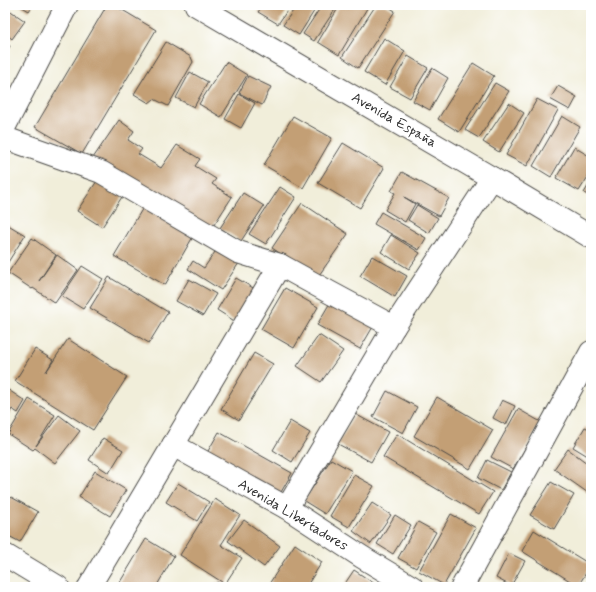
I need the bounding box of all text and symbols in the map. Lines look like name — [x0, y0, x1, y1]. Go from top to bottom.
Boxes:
street label: Avenida España — [348, 88, 440, 152]
street label: Avenida Libertadores — [235, 475, 351, 555]

